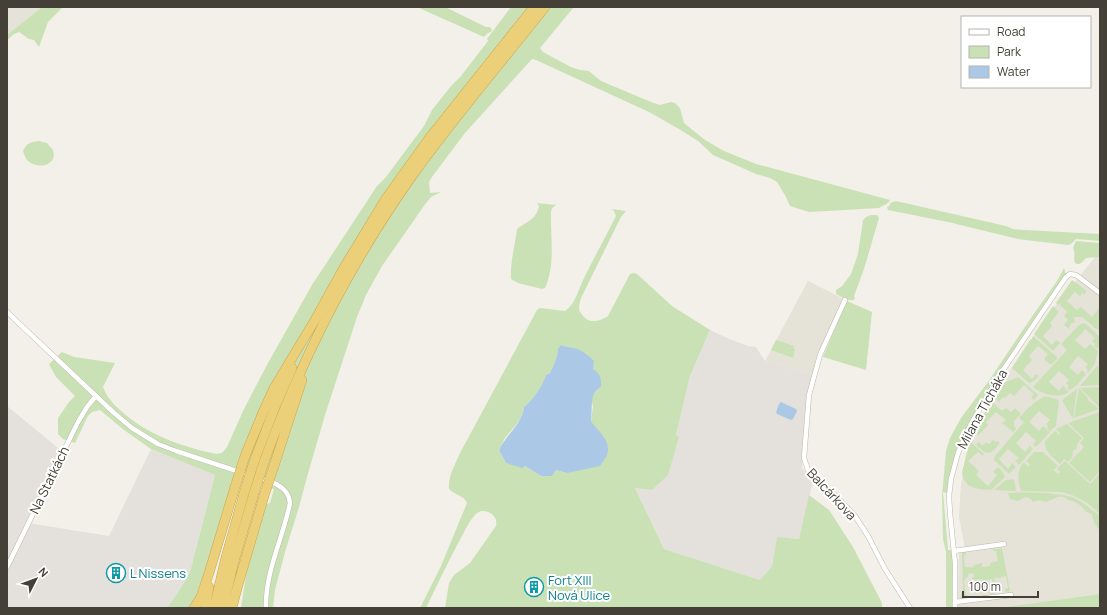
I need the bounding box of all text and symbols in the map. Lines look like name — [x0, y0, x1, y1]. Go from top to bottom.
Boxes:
legend — [961, 16, 1091, 88]
text: Road — [997, 23, 1025, 40]
text: Park — [997, 43, 1022, 60]
text: Water — [997, 63, 1031, 80]
street label: Milana Ticháka — [953, 366, 1011, 452]
street label: Na Statkách — [25, 443, 73, 517]
street label: Balcárkova — [803, 464, 861, 524]
north arrow — [16, 559, 56, 599]
building icon: L Nissens — [105, 562, 127, 584]
text: N — [36, 564, 52, 580]
place label: L Nissens — [130, 564, 186, 582]
place label: Fort XIII Nová Ulice — [548, 571, 611, 604]
scale bar — [963, 573, 1038, 599]
building icon: Fort XIII Nová Ulice — [523, 576, 545, 598]
text: 100 m — [969, 578, 1001, 595]

